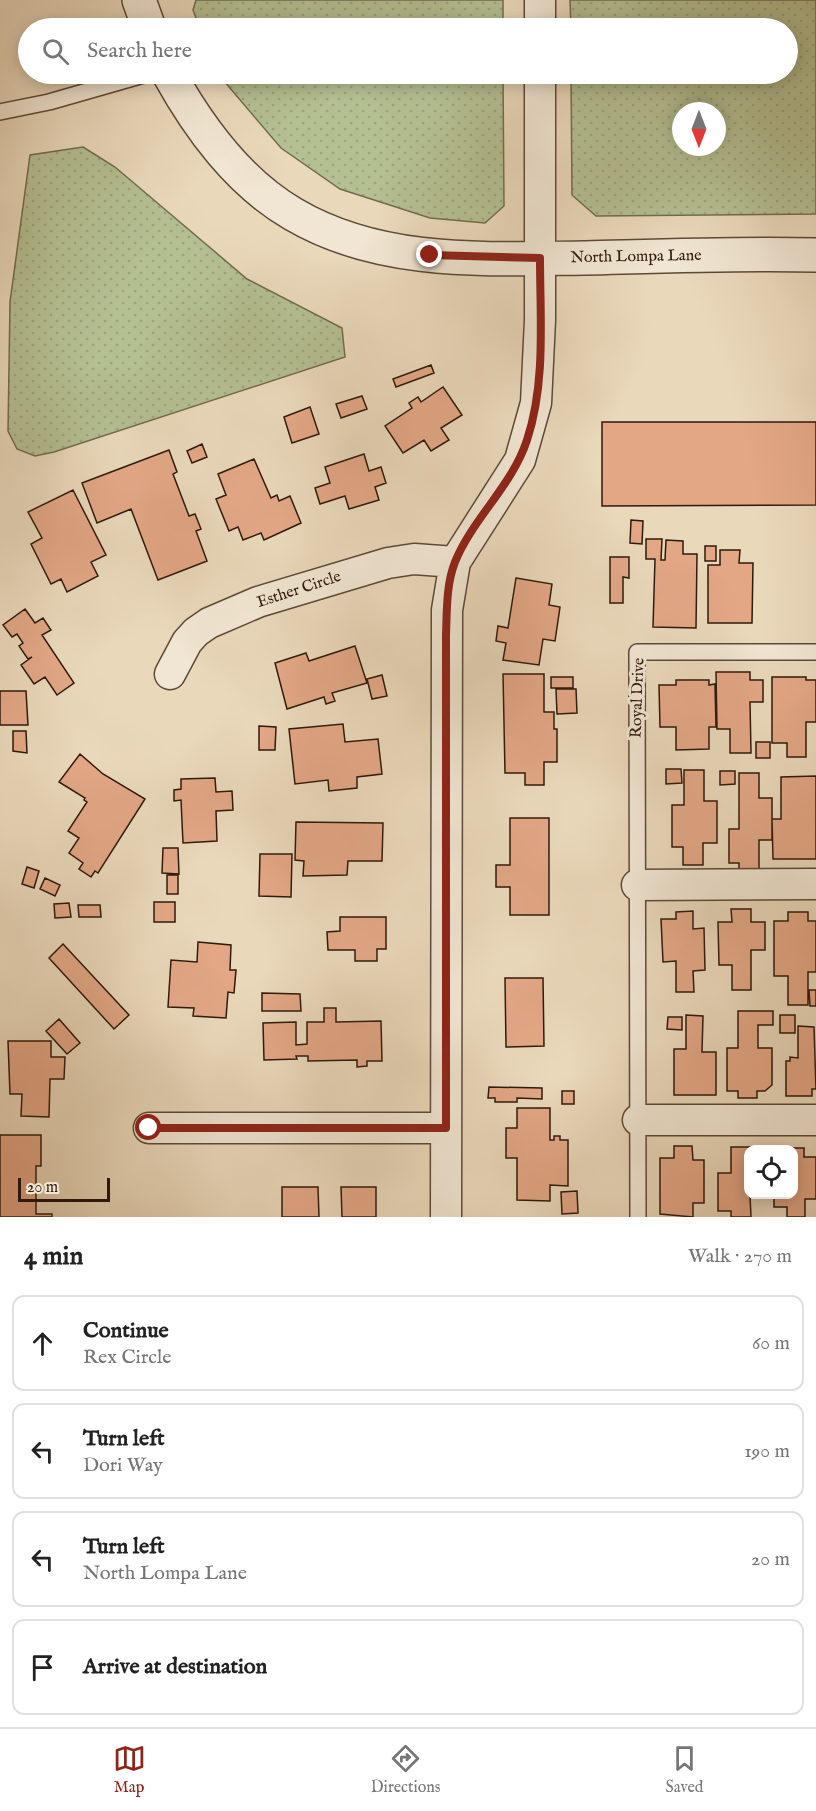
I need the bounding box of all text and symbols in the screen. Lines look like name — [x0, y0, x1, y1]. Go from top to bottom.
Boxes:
search box — [18, 18, 798, 84]
icon: search — [39, 35, 72, 68]
text: Search here — [87, 37, 192, 65]
north arrow — [672, 102, 726, 156]
route end — [416, 241, 442, 267]
street label: North Lompa Lane — [570, 246, 702, 268]
street label: Esther Circle — [254, 567, 344, 613]
street label: Royal Drive — [627, 657, 649, 739]
route start — [135, 1114, 161, 1140]
map controls — [744, 1145, 798, 1199]
button: locate — [744, 1145, 798, 1199]
scale bar — [18, 1175, 110, 1202]
text: 20 m — [27, 1178, 58, 1198]
text: 4 min — [24, 1240, 83, 1273]
text: Walk · 270 m — [688, 1244, 792, 1269]
text: Continue — [83, 1317, 169, 1345]
icon: ahead — [26, 1327, 59, 1360]
text: 60 m — [752, 1331, 790, 1356]
text: Rex Circle — [83, 1345, 171, 1370]
text: Turn left — [83, 1425, 165, 1453]
icon: left — [26, 1435, 59, 1468]
text: 190 m — [744, 1439, 790, 1464]
text: Dori Way — [83, 1453, 163, 1478]
text: Turn left — [83, 1533, 165, 1561]
icon: left — [26, 1543, 59, 1576]
text: 20 m — [751, 1547, 790, 1572]
text: North Lompa Lane — [83, 1561, 247, 1586]
icon: arrive — [26, 1651, 59, 1684]
text: Arrive at destination — [83, 1653, 267, 1681]
tab: Map — [113, 1742, 146, 1798]
tab: Directions — [371, 1742, 440, 1798]
tab: Saved — [666, 1742, 703, 1798]

